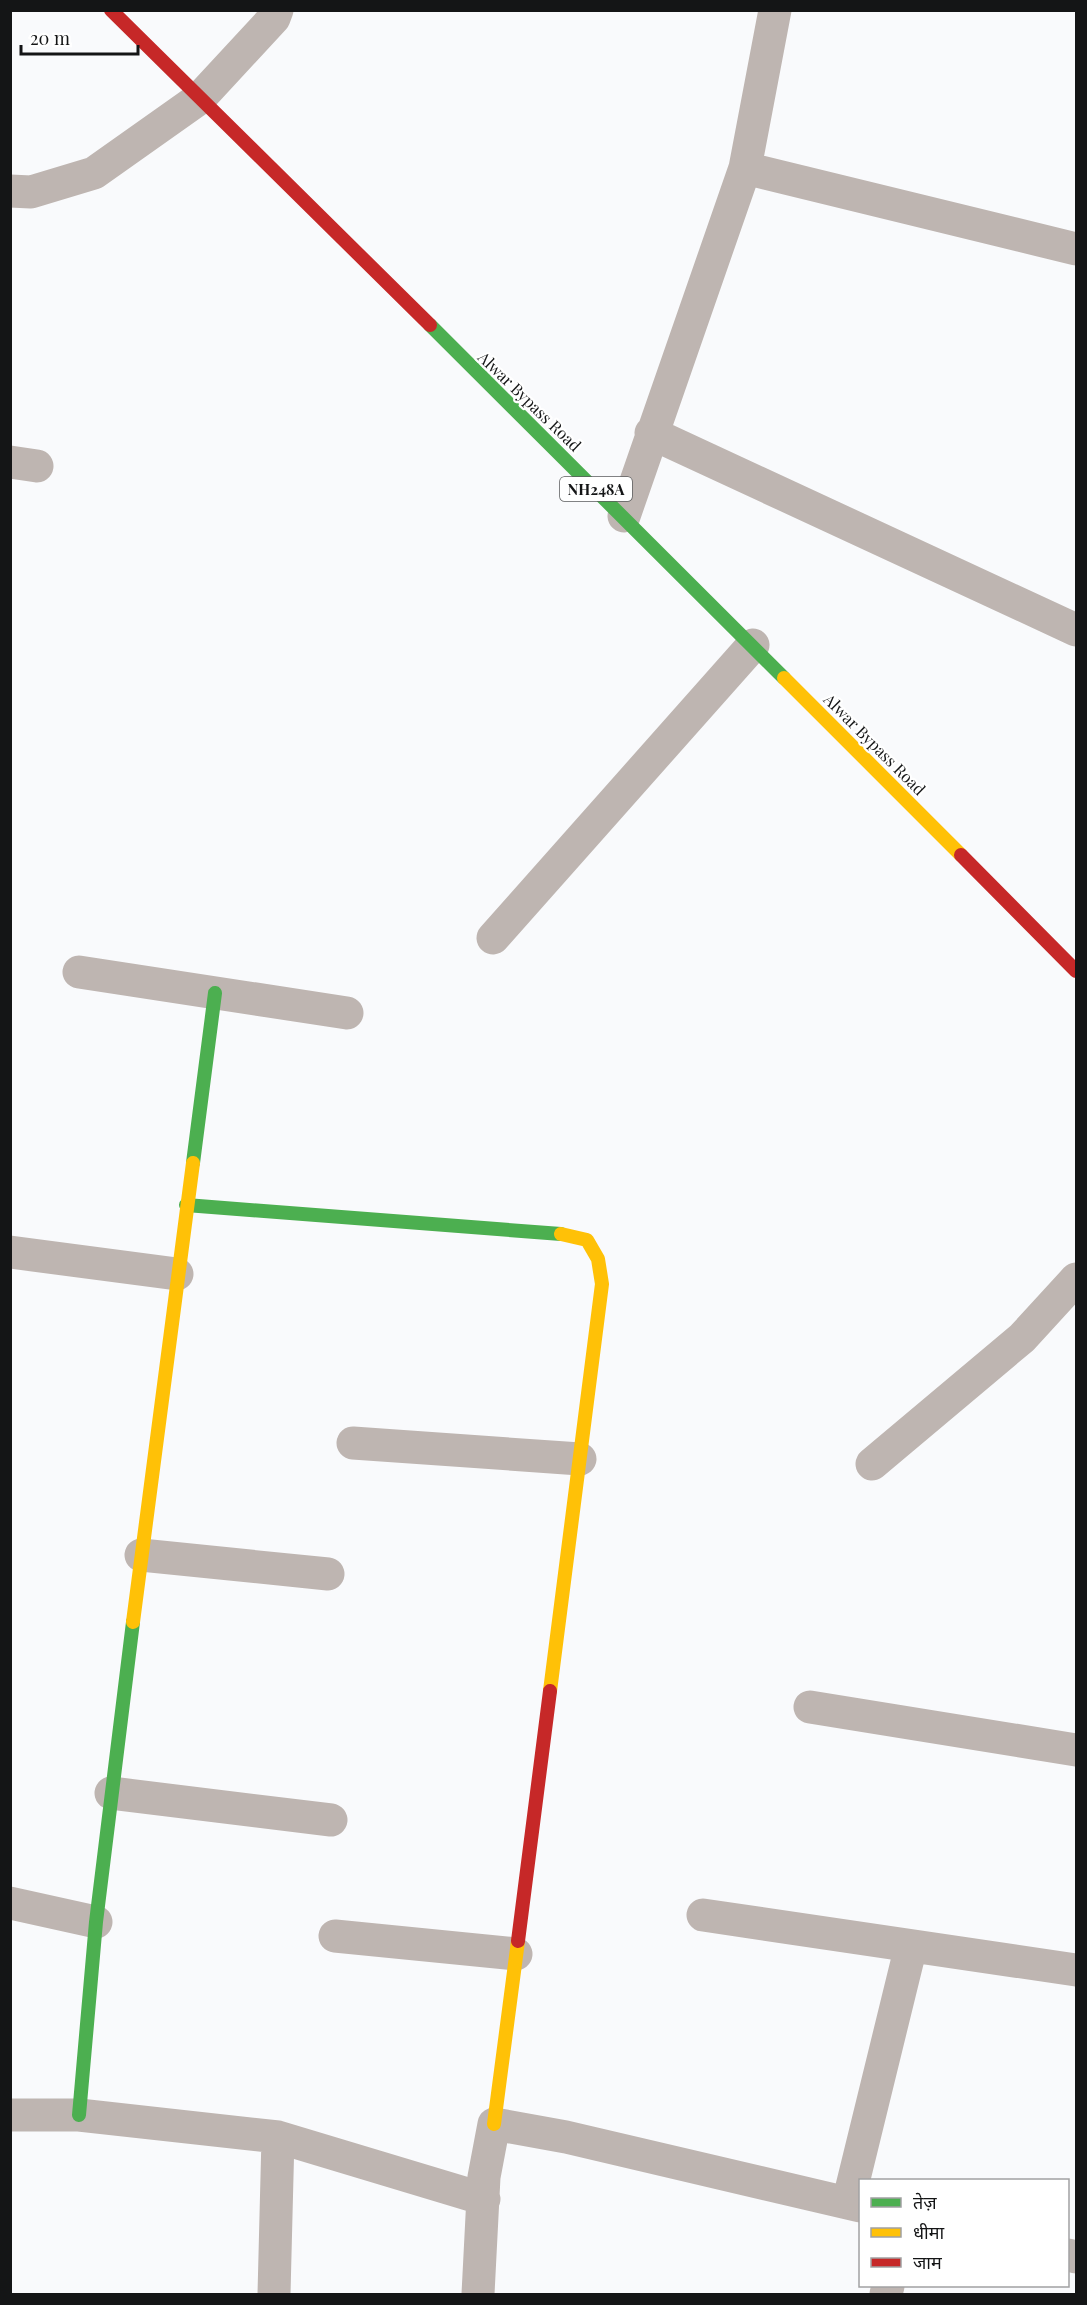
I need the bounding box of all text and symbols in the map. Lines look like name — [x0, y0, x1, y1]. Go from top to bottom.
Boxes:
scale bar — [21, 18, 138, 56]
text: 20 m — [30, 26, 70, 50]
street label: Alwar Bypass Road — [473, 346, 586, 456]
road number: NH248A — [560, 477, 632, 501]
street label: Alwar Bypass Road — [819, 688, 930, 799]
legend — [859, 2179, 1069, 2287]
text: तेज़ — [913, 2190, 937, 2214]
text: धीमा — [913, 2220, 944, 2244]
text: जाम — [913, 2250, 943, 2274]

